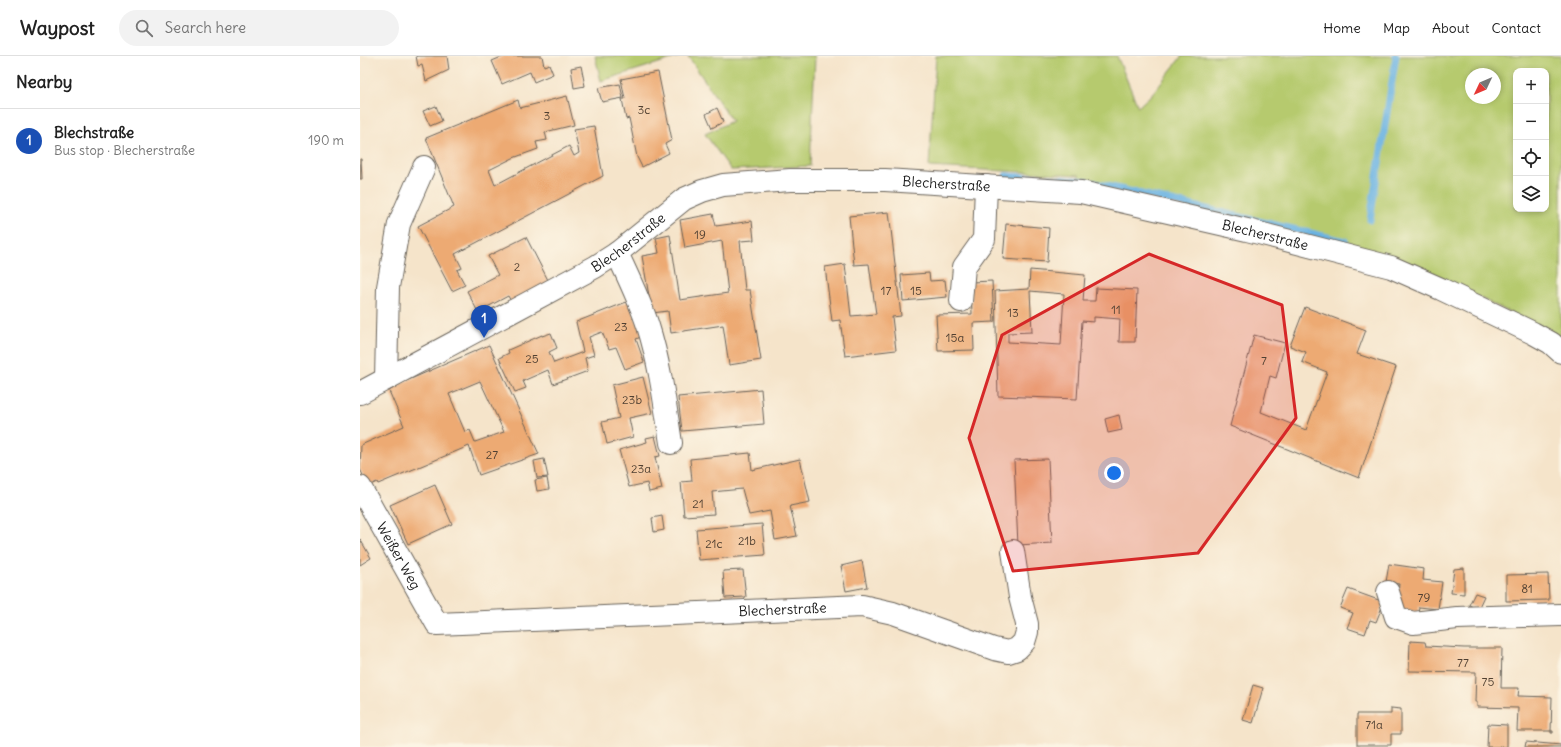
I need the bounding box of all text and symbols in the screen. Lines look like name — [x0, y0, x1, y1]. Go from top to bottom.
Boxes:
search box — [119, 10, 399, 46]
text: Waypost — [20, 16, 95, 40]
icon: search — [133, 17, 155, 39]
text: Search here — [165, 18, 246, 37]
text: Home — [1323, 19, 1361, 37]
text: Map — [1383, 19, 1410, 37]
text: About — [1432, 19, 1470, 37]
text: Contact — [1492, 19, 1541, 37]
north arrow — [1465, 68, 1501, 104]
map controls — [1513, 68, 1549, 212]
button: + — [1513, 68, 1549, 104]
text: Nearby — [16, 71, 72, 93]
house number: 3c — [638, 102, 650, 117]
button: − — [1513, 104, 1549, 140]
house number: 3 — [544, 108, 551, 123]
text: Blechstraße — [54, 123, 134, 142]
text: 1 — [26, 132, 32, 149]
text: 190 m — [308, 132, 344, 149]
button: locate — [1513, 140, 1549, 176]
text: Bus stop · Blecherstraße — [54, 142, 195, 159]
street label: Blecherstraße — [902, 172, 991, 195]
button: layers — [1513, 176, 1549, 212]
street label: Blecherstraße — [588, 209, 669, 276]
street label: Blecherstraße — [1220, 216, 1310, 254]
house number: 19 — [694, 227, 706, 242]
house number: 2 — [514, 259, 521, 274]
house number: 17 — [881, 283, 891, 298]
house number: 15 — [910, 283, 922, 298]
house number: 11 — [1111, 302, 1121, 317]
pin: 1 — [471, 305, 497, 338]
house number: 13 — [1007, 305, 1019, 320]
house number: 23 — [614, 319, 628, 334]
house number: 15a — [946, 330, 964, 345]
house number: 25 — [525, 351, 539, 366]
house number: 7 — [1261, 353, 1267, 368]
house number: 23b — [622, 392, 642, 407]
house number: 27 — [486, 447, 498, 462]
house number: 23a — [631, 461, 651, 476]
your location — [1104, 463, 1124, 483]
house number: 21 — [692, 496, 704, 511]
street label: Weißer Weg — [373, 519, 425, 593]
house number: 21b — [738, 533, 756, 548]
house number: 21c — [705, 536, 723, 551]
house number: 81 — [1521, 581, 1533, 596]
house number: 79 — [1418, 590, 1430, 605]
street label: Blecherstraße — [738, 599, 827, 620]
house number: 77 — [1457, 655, 1469, 670]
house number: 75 — [1482, 674, 1494, 689]
house number: 71a — [1365, 717, 1383, 732]

